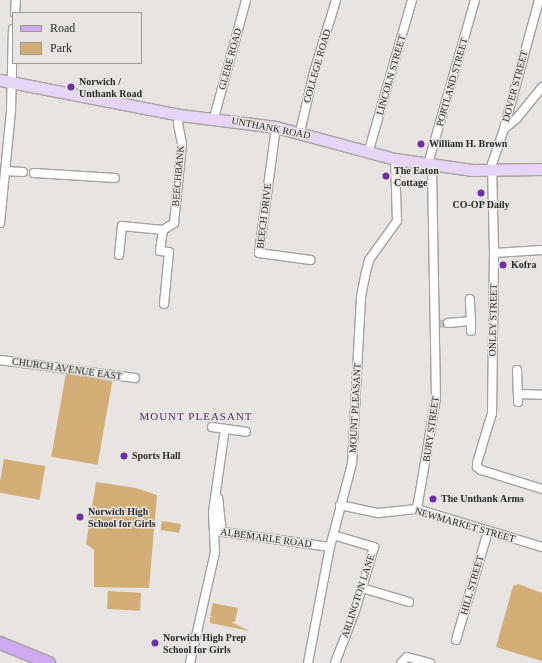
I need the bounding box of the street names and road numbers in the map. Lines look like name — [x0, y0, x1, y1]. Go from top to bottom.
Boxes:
street label: GLEBE ROAD — [216, 27, 244, 91]
street label: COLLEGE ROAD — [301, 28, 333, 104]
street label: LINCOLN STREET — [374, 33, 408, 117]
street label: PORTLAND STREET — [434, 36, 470, 128]
street label: DOVER STREET — [500, 49, 530, 123]
street label: UNTHANK ROAD — [230, 114, 312, 142]
street label: BEECHBANK — [169, 145, 187, 207]
street label: BEECH DRIVE — [254, 183, 274, 249]
street label: ONLEY STREET — [486, 283, 500, 357]
street label: CHURCH AVENUE EAST — [11, 355, 123, 383]
street label: MOUNT PLEASANT — [347, 363, 363, 453]
street label: BURY STREET — [420, 395, 442, 463]
street label: NEWMARKET STREET — [413, 505, 517, 545]
street label: ALBEMARLE ROAD — [220, 526, 312, 550]
street label: ARLINGTON LANE — [339, 553, 377, 639]
street label: HILL STREET — [458, 554, 486, 616]

